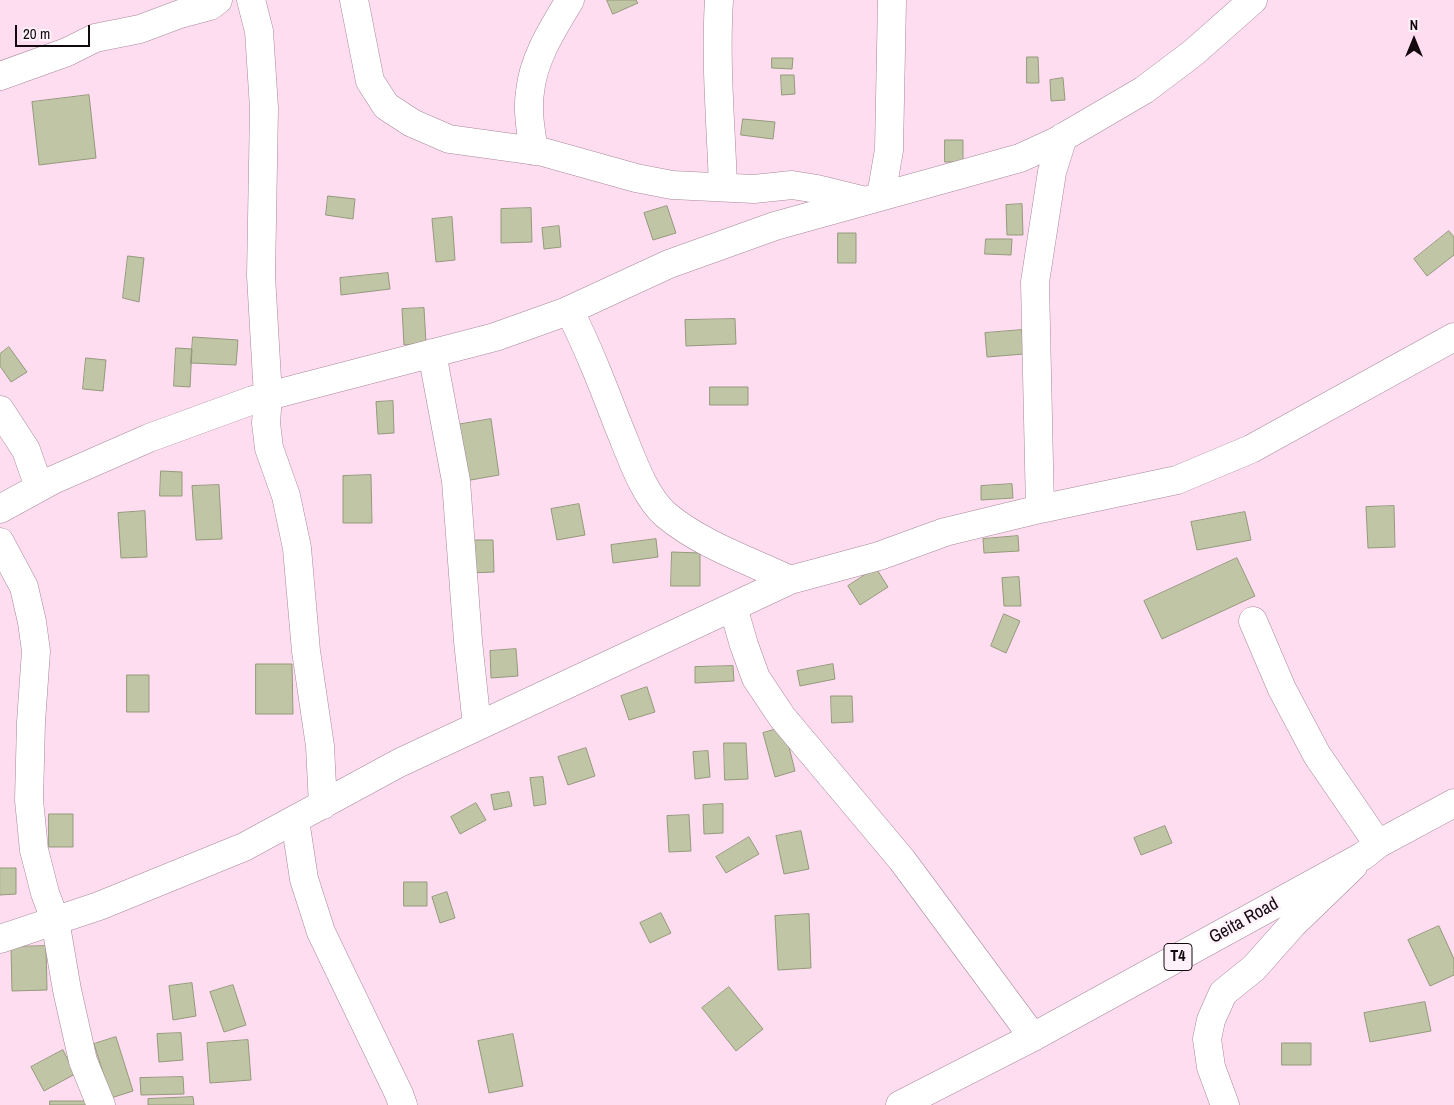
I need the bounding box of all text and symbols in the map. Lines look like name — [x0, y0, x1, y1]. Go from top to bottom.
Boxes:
scale bar — [18, 15, 92, 47]
north arrow — [1389, 15, 1439, 65]
text: N — [1410, 16, 1418, 34]
text: 20 m — [23, 23, 50, 44]
street label: Geita Road — [1206, 893, 1282, 949]
road number: T4 — [1164, 944, 1192, 970]

